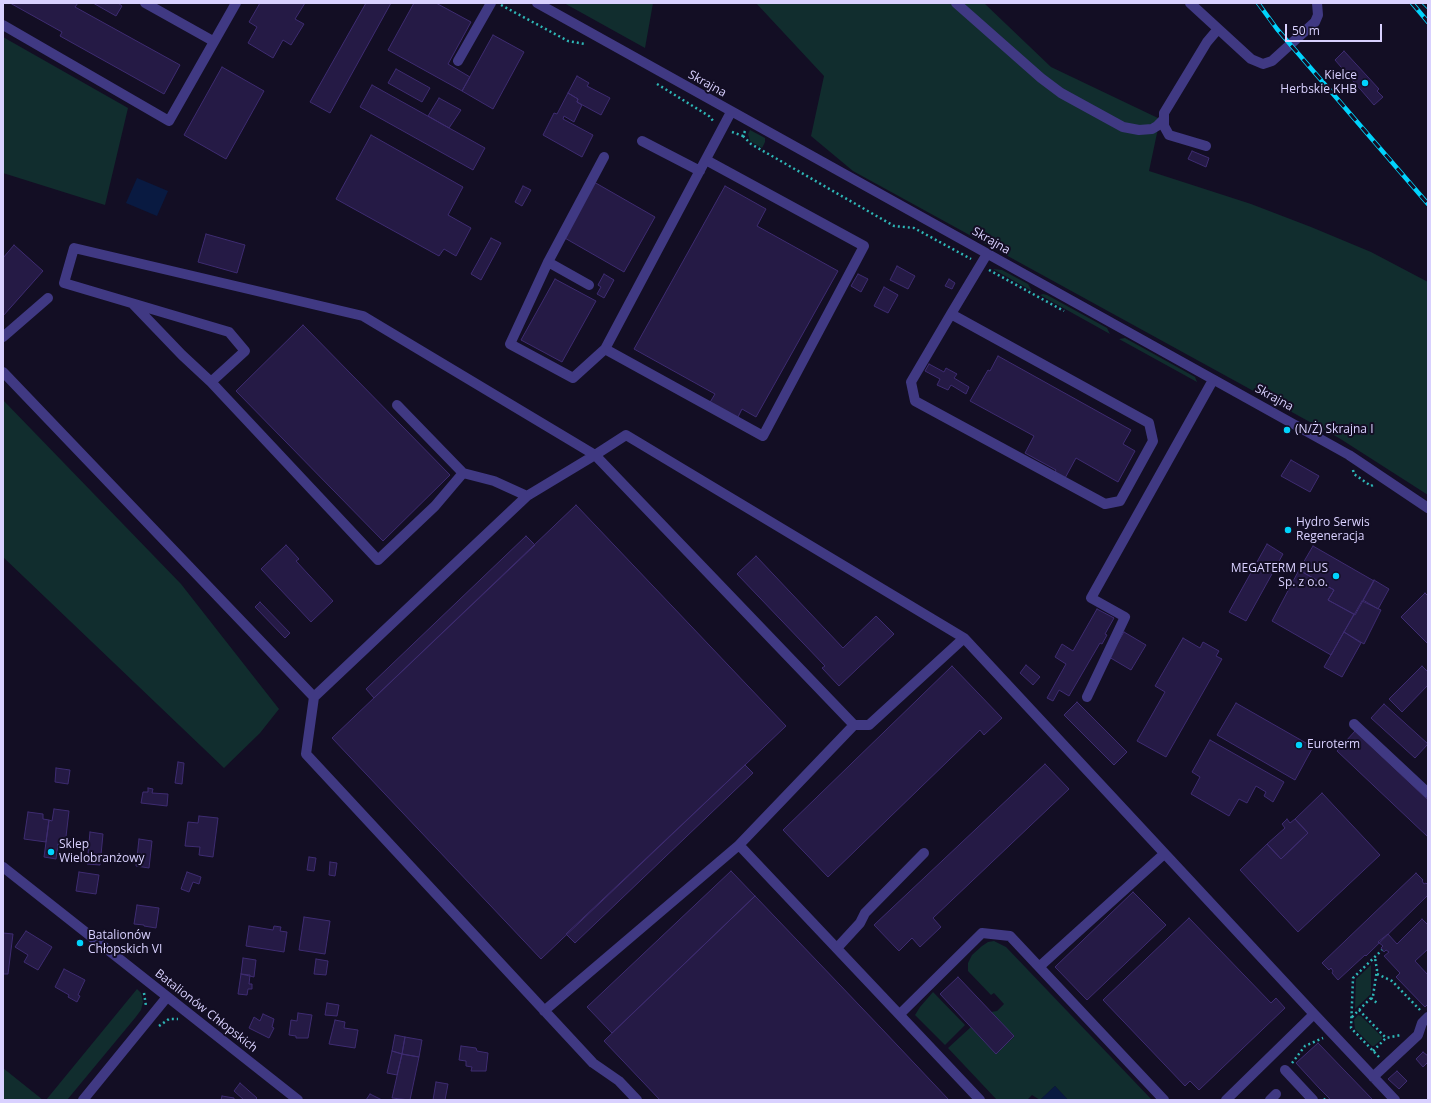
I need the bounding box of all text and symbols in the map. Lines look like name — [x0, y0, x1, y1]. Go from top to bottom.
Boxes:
scale bar — [1287, 16, 1384, 42]
text: 50 m — [1292, 22, 1320, 39]
street label: Skrajna — [685, 68, 729, 100]
place label: Kielce Herbskie KHB — [1280, 69, 1357, 97]
marker: Kielce Herbskie KHB — [1360, 78, 1370, 88]
street label: Skrajna — [969, 224, 1013, 258]
street label: Skrajna — [1252, 382, 1296, 414]
place label: (N/Ż) Skrajna I — [1295, 423, 1373, 437]
marker: (N/Ż) Skrajna I — [1282, 425, 1292, 435]
place label: Hydro Serwis Regeneracja — [1296, 516, 1370, 544]
marker: Hydro Serwis Regeneracja — [1283, 525, 1293, 535]
place label: MEGATERM PLUS Sp. z o.o. — [1231, 562, 1328, 590]
marker: MEGATERM PLUS Sp. z o.o. — [1331, 571, 1341, 581]
place label: Euroterm — [1307, 738, 1360, 752]
marker: Euroterm — [1294, 740, 1304, 750]
place label: Sklep Wielobranżowy — [59, 838, 145, 866]
marker: Sklep Wielobranżowy — [46, 847, 56, 857]
place label: Batalionów Chłopskich VI — [88, 929, 162, 957]
marker: Batalionów Chłopskich VI — [75, 938, 85, 948]
street label: Batalionów Chłopskich — [152, 966, 260, 1056]

